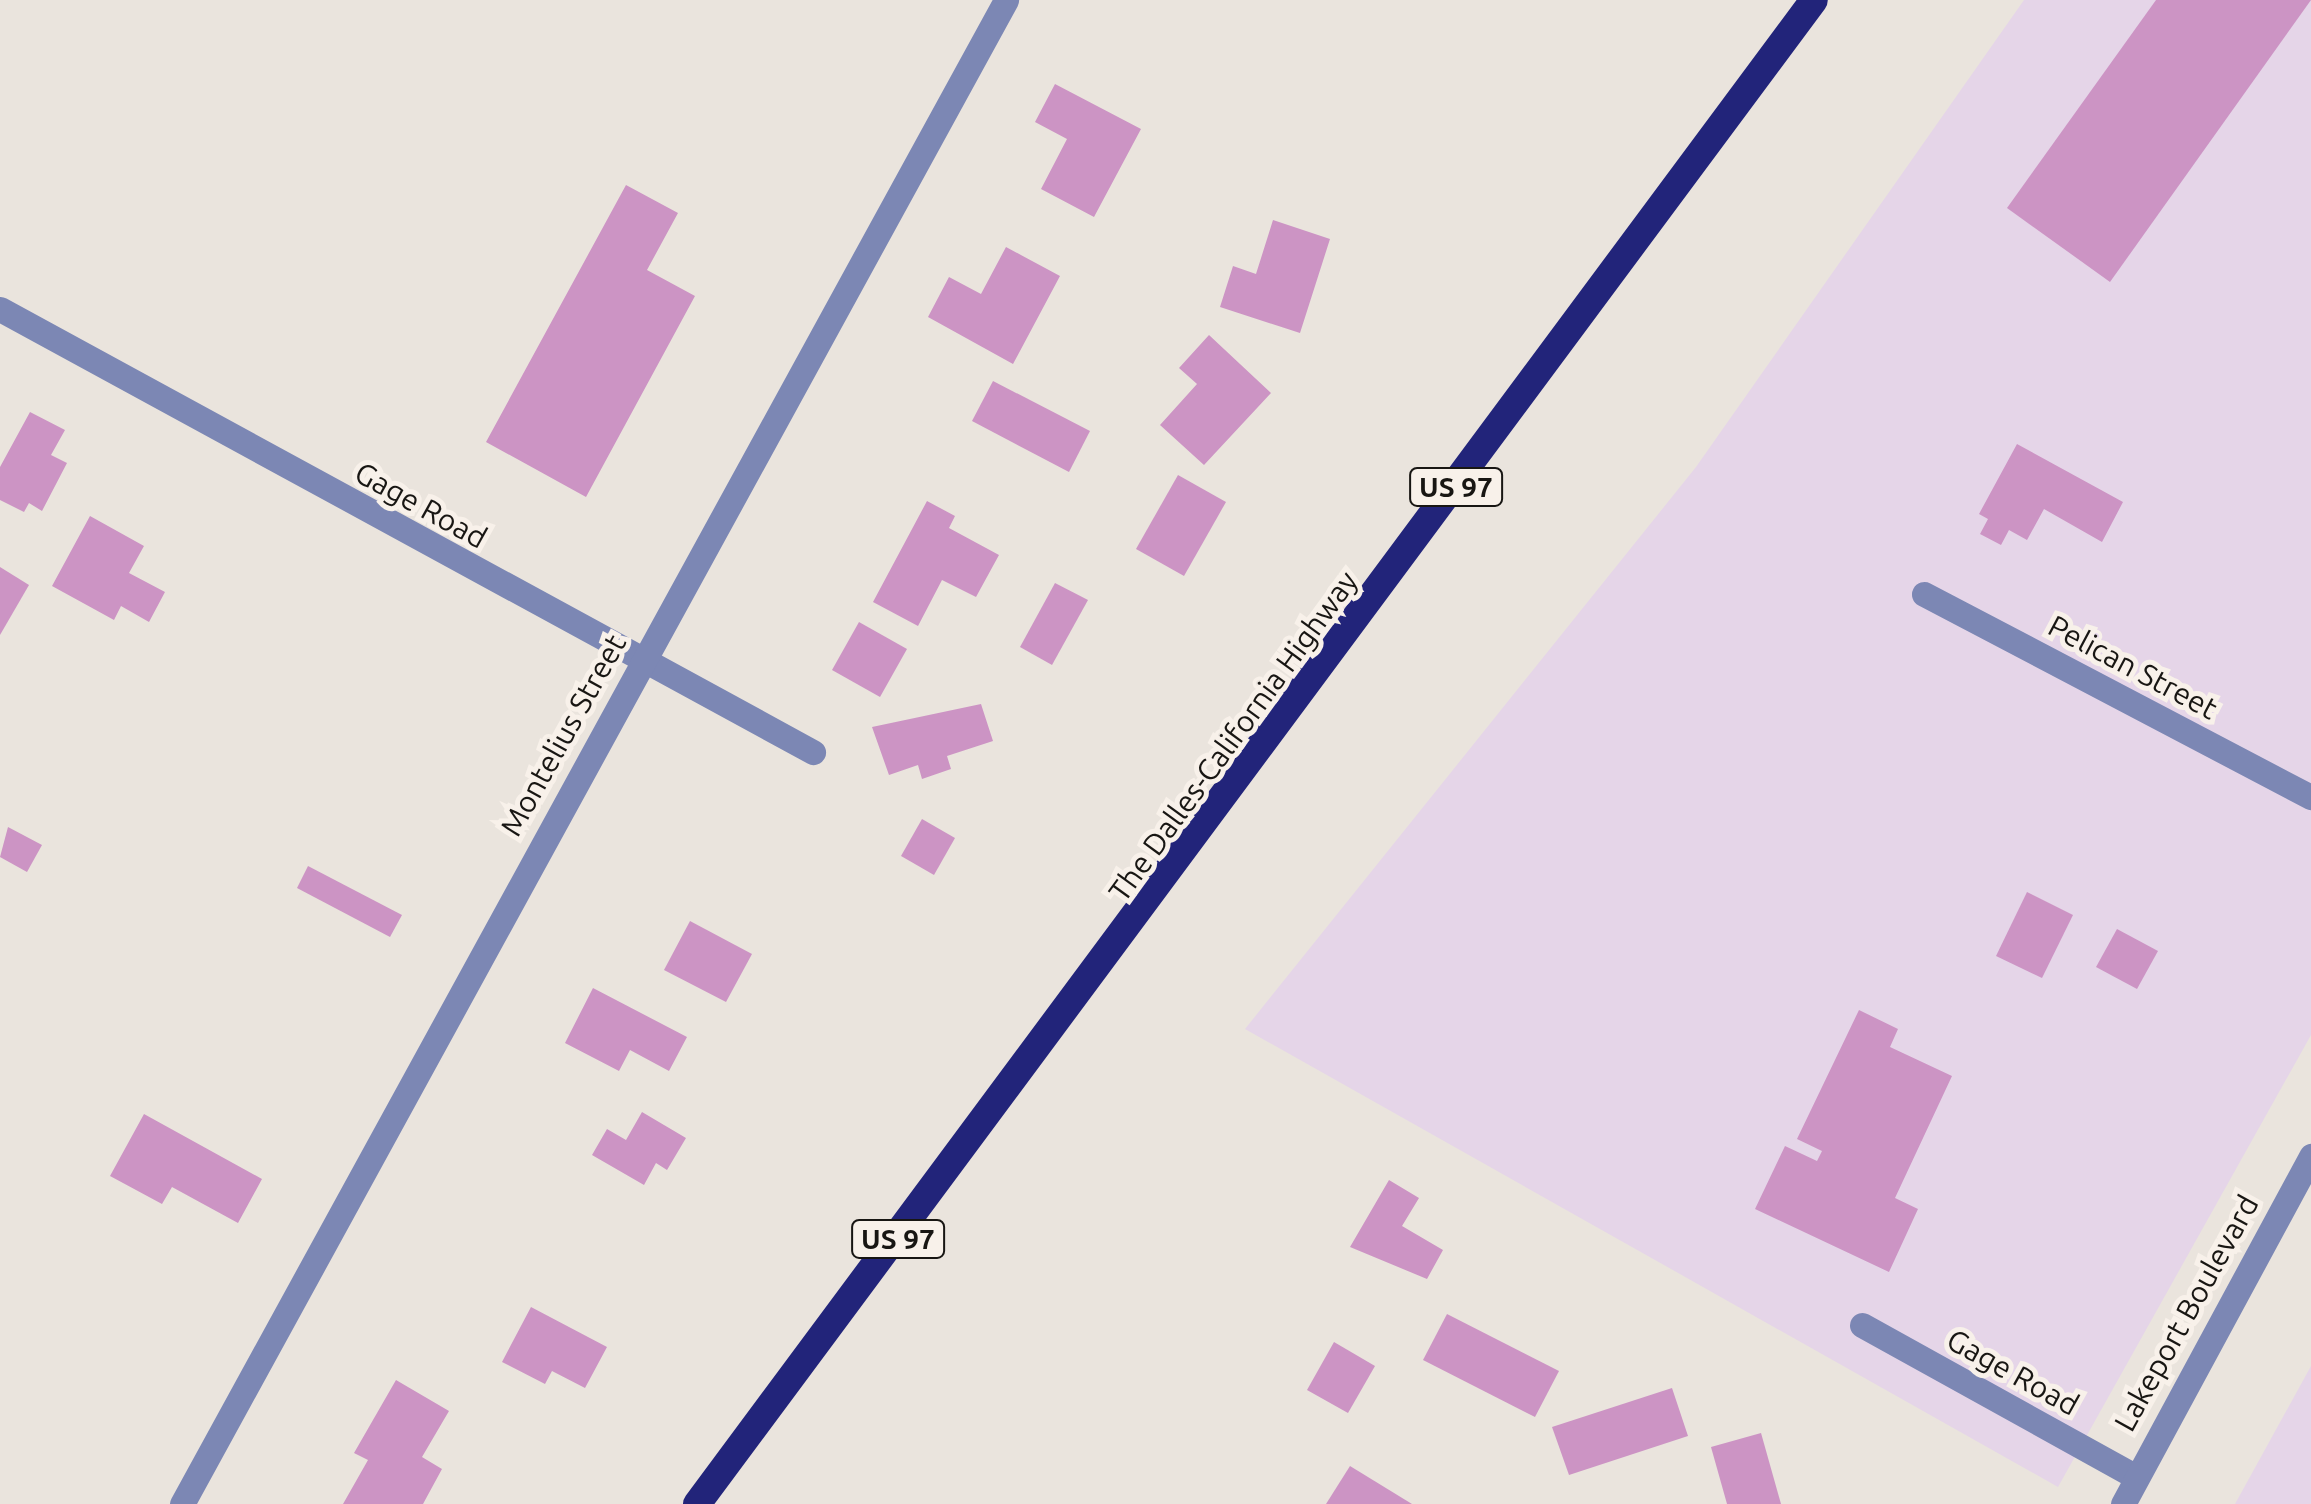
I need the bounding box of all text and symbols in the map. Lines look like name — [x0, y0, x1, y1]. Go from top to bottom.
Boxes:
street label: Gage Road — [349, 454, 493, 556]
road number: US 97 — [1408, 464, 1504, 510]
street label: The Dalles-California Highway — [1101, 564, 1365, 908]
street label: Pelican Street — [2042, 607, 2224, 727]
street label: Montelius Street — [493, 628, 633, 842]
street label: Lakeport Boulevard — [2106, 1189, 2266, 1437]
road number: US 97 — [850, 1216, 946, 1262]
street label: Gage Road — [1941, 1321, 2085, 1423]

